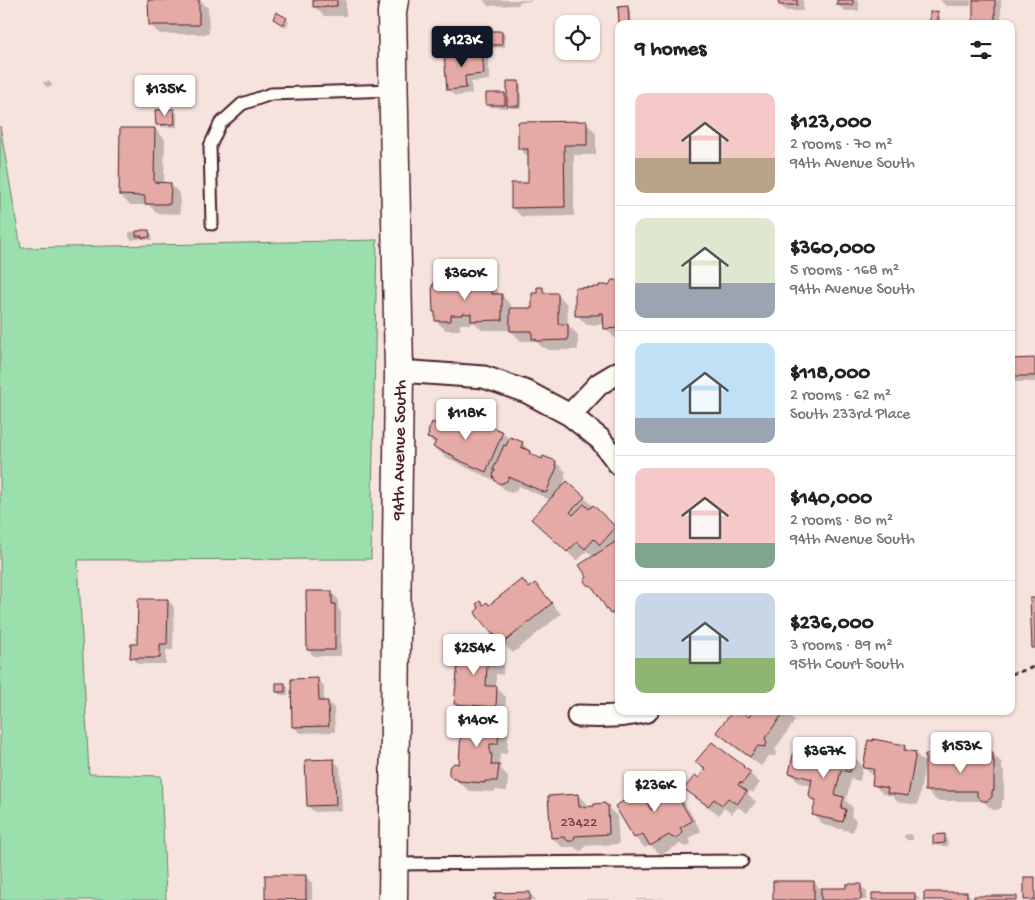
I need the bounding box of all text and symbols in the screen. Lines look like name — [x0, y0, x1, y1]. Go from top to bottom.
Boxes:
map controls — [555, 15, 600, 60]
button: locate — [555, 15, 600, 60]
pin: $123K — [427, 26, 497, 68]
text: $123K — [443, 32, 481, 51]
icon: filters — [967, 36, 995, 64]
text: 9 homes — [635, 38, 706, 63]
pin: $135K — [130, 74, 200, 117]
text: $135K — [145, 81, 185, 100]
text: $123,000 — [790, 111, 871, 136]
icon: home — [675, 113, 735, 173]
text: 2 rooms · 70 m² — [790, 136, 893, 155]
text: 94th Avenue South — [790, 155, 915, 174]
text: $360,000 — [790, 237, 875, 262]
icon: home — [675, 238, 735, 298]
pin: $360K — [430, 258, 500, 301]
text: 5 rooms · 168 m² — [790, 262, 899, 281]
text: $360K — [444, 265, 486, 284]
text: 94th Avenue South — [790, 281, 915, 300]
text: $118,000 — [790, 362, 870, 387]
icon: home — [675, 363, 735, 423]
street label: 94th Avenue South — [389, 379, 412, 521]
text: 2 rooms · 62 m² — [790, 387, 891, 406]
pin: $118K — [431, 398, 501, 441]
text: $118K — [447, 405, 485, 424]
text: South 233rd Place — [790, 406, 910, 425]
text: $140,000 — [790, 487, 872, 512]
icon: home — [675, 488, 735, 548]
text: 2 rooms · 80 m² — [790, 512, 893, 531]
text: 94th Avenue South — [790, 531, 915, 550]
text: $236,000 — [790, 612, 874, 637]
icon: home — [675, 613, 735, 673]
pin: $254K — [439, 634, 509, 676]
text: 3 rooms · 89 m² — [790, 637, 892, 656]
text: $254K — [454, 640, 494, 659]
text: 95th Court South — [790, 656, 904, 675]
pin: $140K — [442, 706, 512, 748]
text: $140K — [457, 712, 497, 731]
pin: $153K — [926, 732, 996, 774]
pin: $367K — [789, 736, 859, 779]
text: $153K — [941, 738, 981, 757]
text: $367K — [804, 743, 844, 762]
pin: $236K — [620, 770, 690, 813]
text: $236K — [635, 777, 675, 796]
house number: 23422 — [561, 814, 597, 832]

